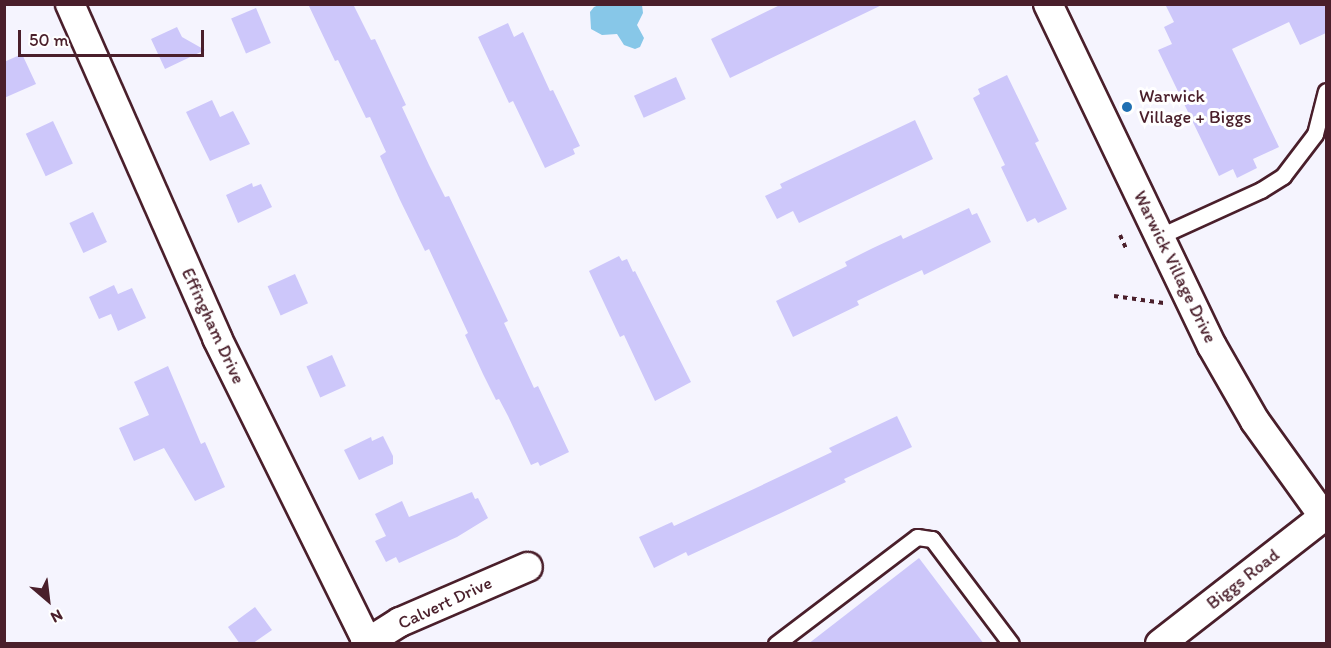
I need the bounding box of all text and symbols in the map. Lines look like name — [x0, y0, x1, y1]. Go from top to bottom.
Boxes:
scale bar — [21, 18, 207, 56]
text: 50 m — [29, 29, 69, 51]
place label: Warwick Village + Biggs — [1139, 86, 1252, 128]
marker: Warwick Village + Biggs — [1120, 100, 1134, 114]
street label: Warwick Village Drive — [1129, 187, 1221, 347]
street label: Effingham Drive — [177, 264, 249, 388]
street label: Biggs Road — [1203, 544, 1283, 614]
north arrow — [18, 570, 78, 630]
street label: Calvert Drive — [394, 572, 496, 634]
text: N — [47, 605, 66, 627]

